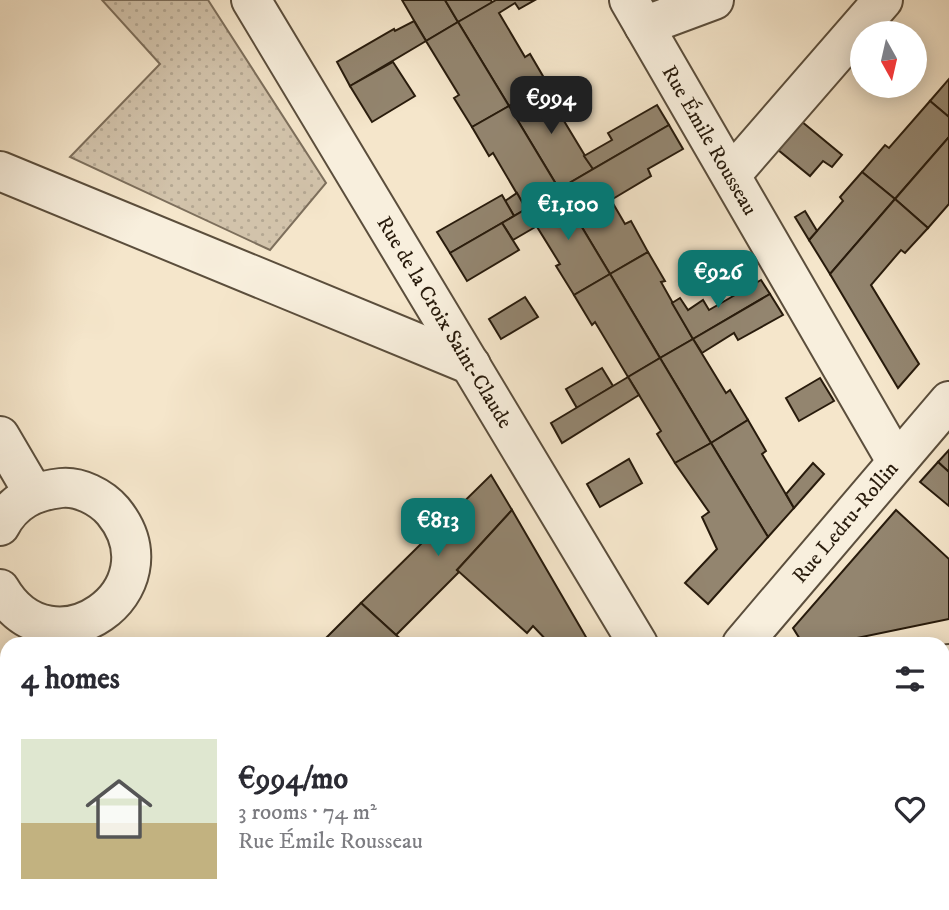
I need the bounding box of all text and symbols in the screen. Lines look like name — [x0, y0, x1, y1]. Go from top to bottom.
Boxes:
north arrow — [850, 21, 928, 98]
map controls — [850, 21, 927, 98]
street label: Rue Émile Rousseau — [656, 60, 763, 220]
pin: €994 — [510, 76, 592, 136]
text: €994 — [526, 84, 576, 113]
pin: €1,100 — [511, 182, 625, 242]
text: €1,100 — [537, 190, 599, 219]
street label: Rue de la Croix Saint-Claude — [370, 212, 518, 434]
pin: €926 — [677, 250, 759, 310]
text: €926 — [694, 258, 742, 287]
street label: Rue Ledru-Rollin — [787, 456, 904, 589]
pin: €813 — [397, 498, 479, 558]
text: €813 — [417, 506, 459, 535]
icon: filters — [891, 660, 929, 698]
text: 4 homes — [21, 661, 120, 698]
text: €994/mo — [238, 761, 348, 798]
icon: home — [77, 767, 161, 851]
icon: heart — [891, 790, 929, 828]
text: 3 rooms · 74 m² — [238, 798, 377, 827]
text: Rue Émile Rousseau — [238, 827, 423, 856]

